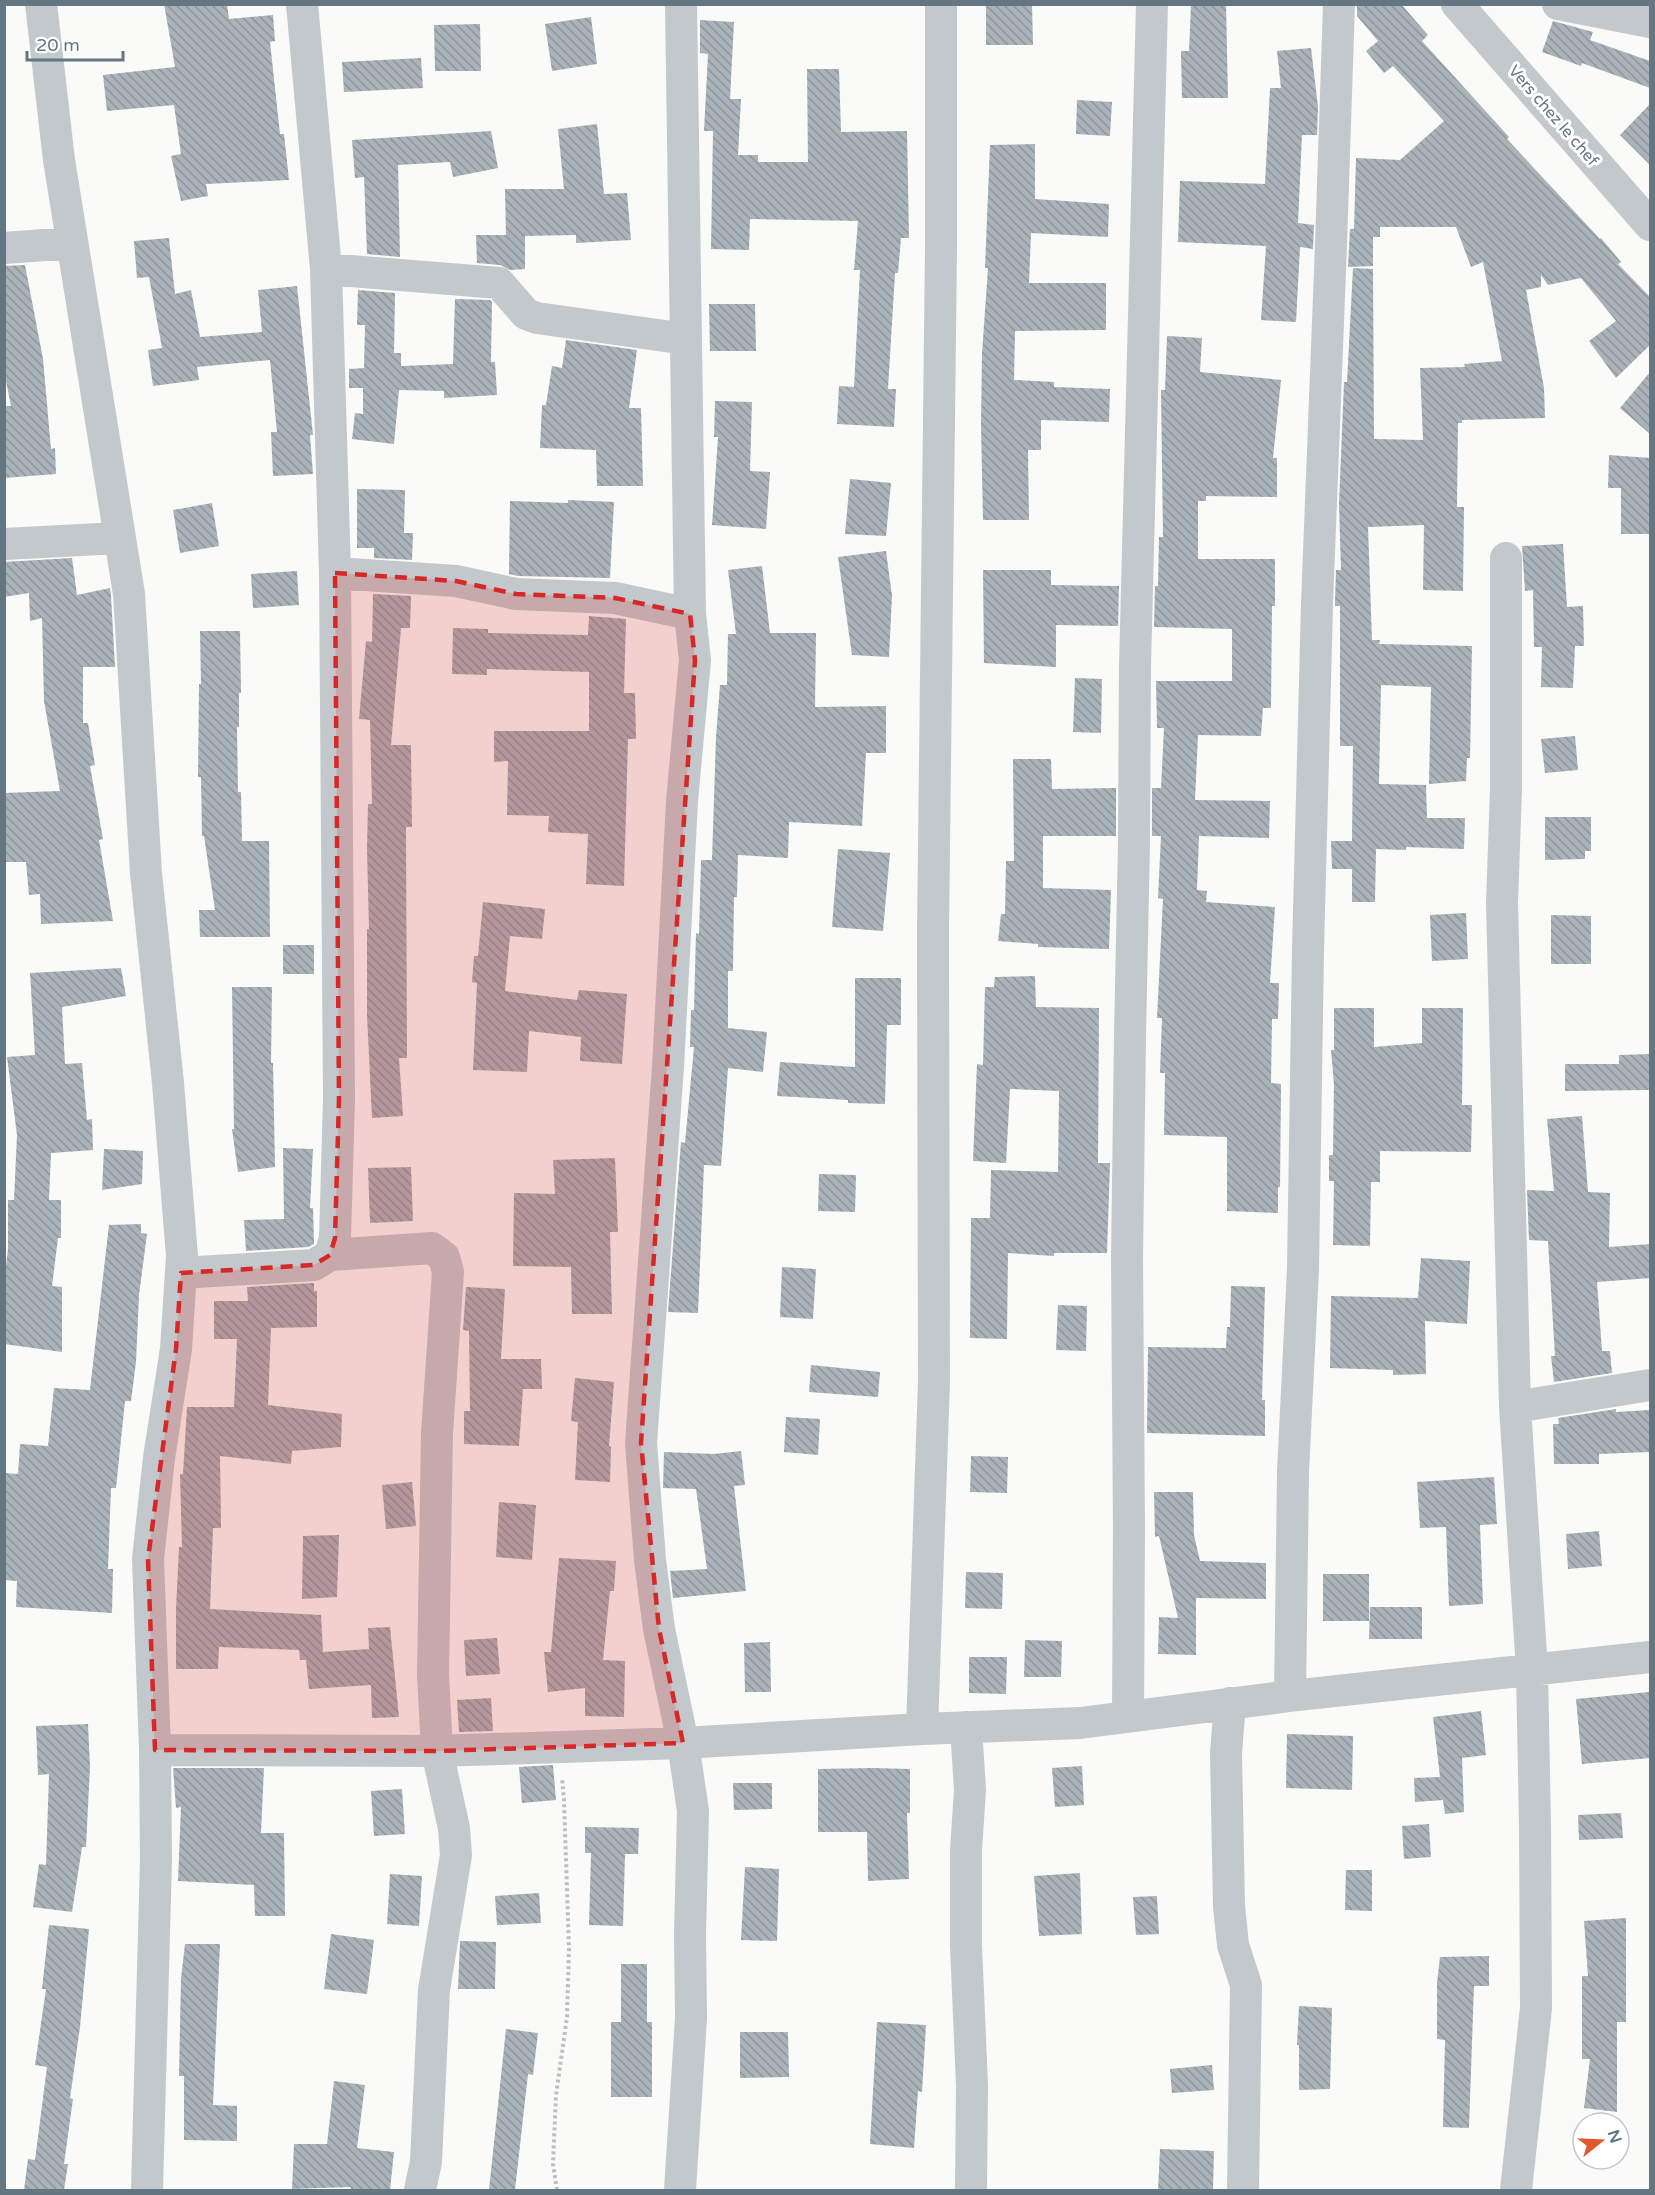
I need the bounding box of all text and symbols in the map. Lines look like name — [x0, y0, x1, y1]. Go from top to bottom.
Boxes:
scale bar — [27, 24, 123, 62]
text: 20 m — [36, 34, 80, 56]
street label: Vers chez le chef — [1504, 61, 1603, 171]
north arrow — [1571, 2111, 1631, 2171]
text: N — [1603, 2127, 1626, 2146]

